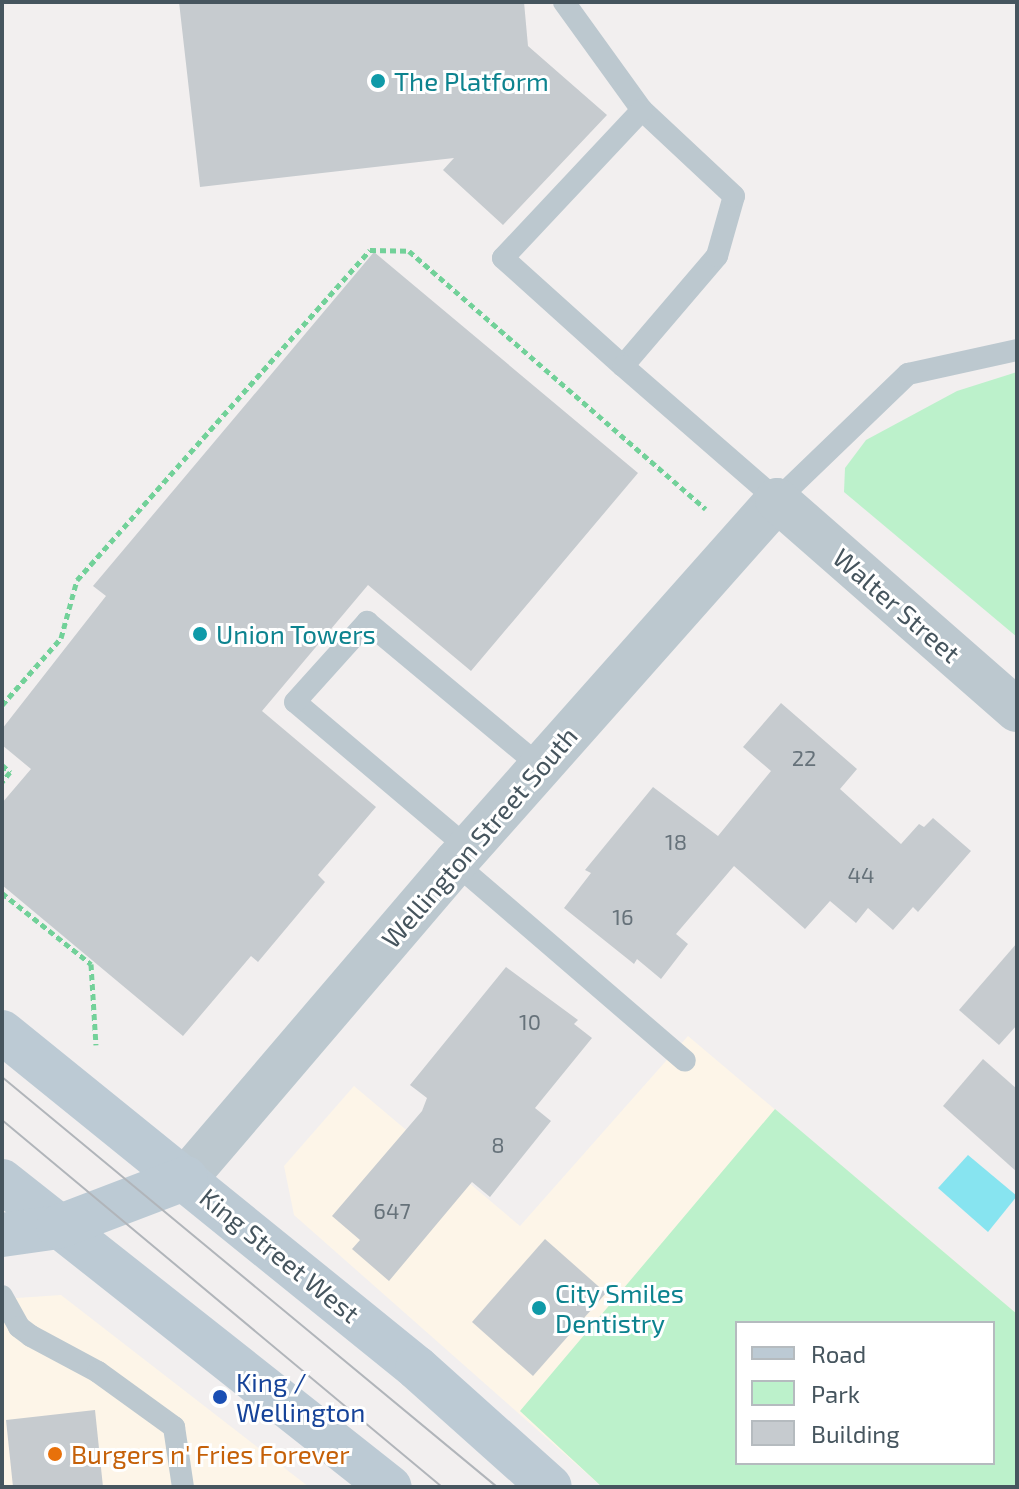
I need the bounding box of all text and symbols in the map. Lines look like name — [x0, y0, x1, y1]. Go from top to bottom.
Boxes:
place label: The Platform — [394, 65, 549, 97]
marker: The Platform — [369, 72, 387, 90]
street label: Walter Street — [827, 541, 967, 669]
place label: Union Towers — [216, 618, 376, 650]
marker: Union Towers — [191, 625, 209, 643]
street label: Wellington Street South — [375, 720, 583, 954]
house number: 22 — [792, 745, 816, 771]
house number: 18 — [665, 829, 687, 855]
house number: 44 — [847, 862, 875, 888]
house number: 16 — [612, 904, 634, 930]
house number: 10 — [519, 1009, 541, 1035]
house number: 8 — [491, 1132, 505, 1158]
street label: King Street West — [194, 1181, 366, 1329]
house number: 647 — [373, 1198, 411, 1224]
place label: City Smiles Dentistry — [555, 1277, 684, 1338]
marker: City Smiles Dentistry — [530, 1299, 548, 1317]
legend — [735, 1321, 995, 1465]
text: Road — [811, 1339, 866, 1368]
place label: King / Wellington — [236, 1366, 365, 1428]
text: Park — [811, 1379, 860, 1408]
marker: King / Wellington — [211, 1388, 229, 1406]
text: Building — [811, 1419, 900, 1448]
place label: Burgers n' Fries Forever — [71, 1438, 350, 1470]
marker: Burgers n' Fries Forever — [46, 1445, 64, 1463]

